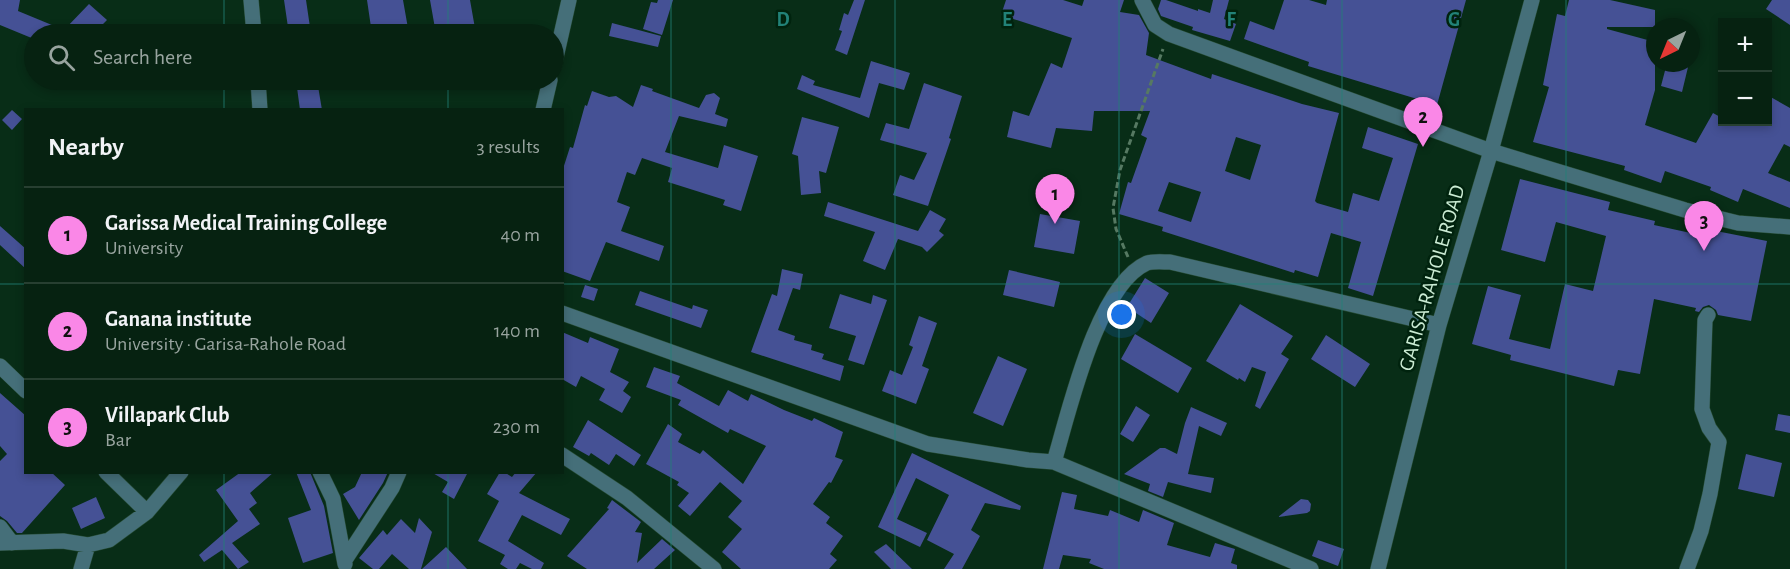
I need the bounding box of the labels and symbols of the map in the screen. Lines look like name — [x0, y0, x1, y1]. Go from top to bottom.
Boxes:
text: D — [776, 10, 790, 30]
text: E — [1002, 10, 1012, 30]
text: F — [1226, 10, 1236, 30]
text: G — [1448, 10, 1460, 30]
north arrow — [1646, 18, 1700, 72]
pin: 2 — [1404, 98, 1442, 147]
pin: 1 — [1036, 174, 1074, 224]
street label: GARISA-RAHOLE ROAD — [1395, 183, 1469, 373]
pin: 3 — [1684, 202, 1724, 251]
your location — [1107, 300, 1136, 329]

